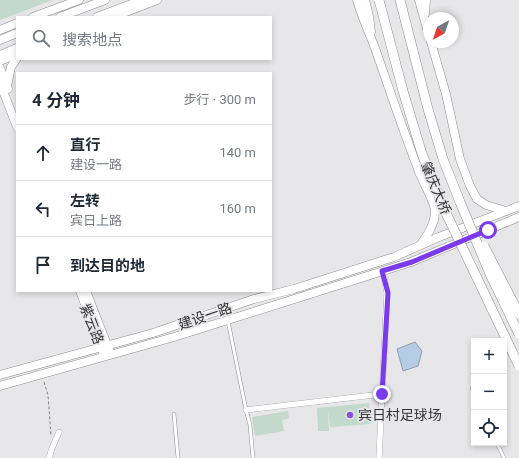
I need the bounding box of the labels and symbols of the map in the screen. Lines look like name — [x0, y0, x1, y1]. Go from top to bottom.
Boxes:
north arrow — [423, 12, 459, 48]
street label: 肇庆大桥 — [418, 159, 454, 217]
route start — [479, 221, 497, 239]
street label: 建设一路 — [176, 299, 234, 333]
street label: 紫云路 — [77, 302, 107, 346]
route end — [373, 385, 391, 403]
place label: 宾日村足球场 — [358, 407, 442, 423]
marker: 宾日村足球场 — [345, 410, 355, 420]

